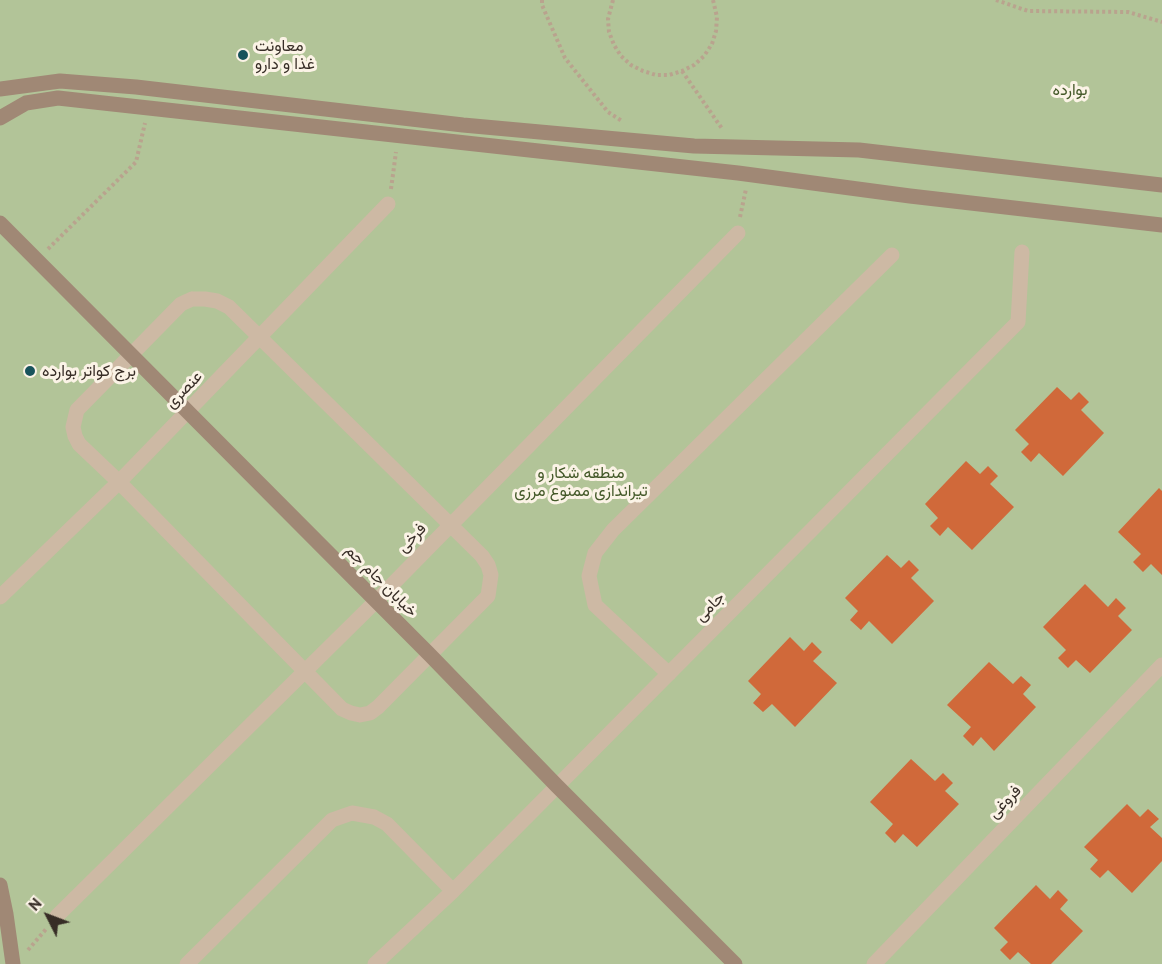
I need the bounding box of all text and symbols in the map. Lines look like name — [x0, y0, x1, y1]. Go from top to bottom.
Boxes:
place label: معاونت غذا و دارو — [255, 36, 315, 74]
marker: معاونت غذا و دارو — [236, 48, 250, 62]
park label: بوارده — [1053, 80, 1087, 100]
place label: برج کواتر بوارده — [42, 361, 136, 381]
marker: برج کواتر بوارده — [23, 364, 37, 378]
street label: عنصری — [161, 367, 207, 413]
park label: منطقه شکار و تیراندازی ممنوع مرزی — [514, 463, 648, 501]
street label: فرخی — [394, 519, 430, 557]
street label: خیابان جام جم — [341, 541, 421, 621]
street label: جامی — [691, 588, 729, 626]
street label: فروغی — [985, 781, 1025, 823]
north arrow — [18, 886, 78, 946]
text: N — [24, 893, 46, 915]

